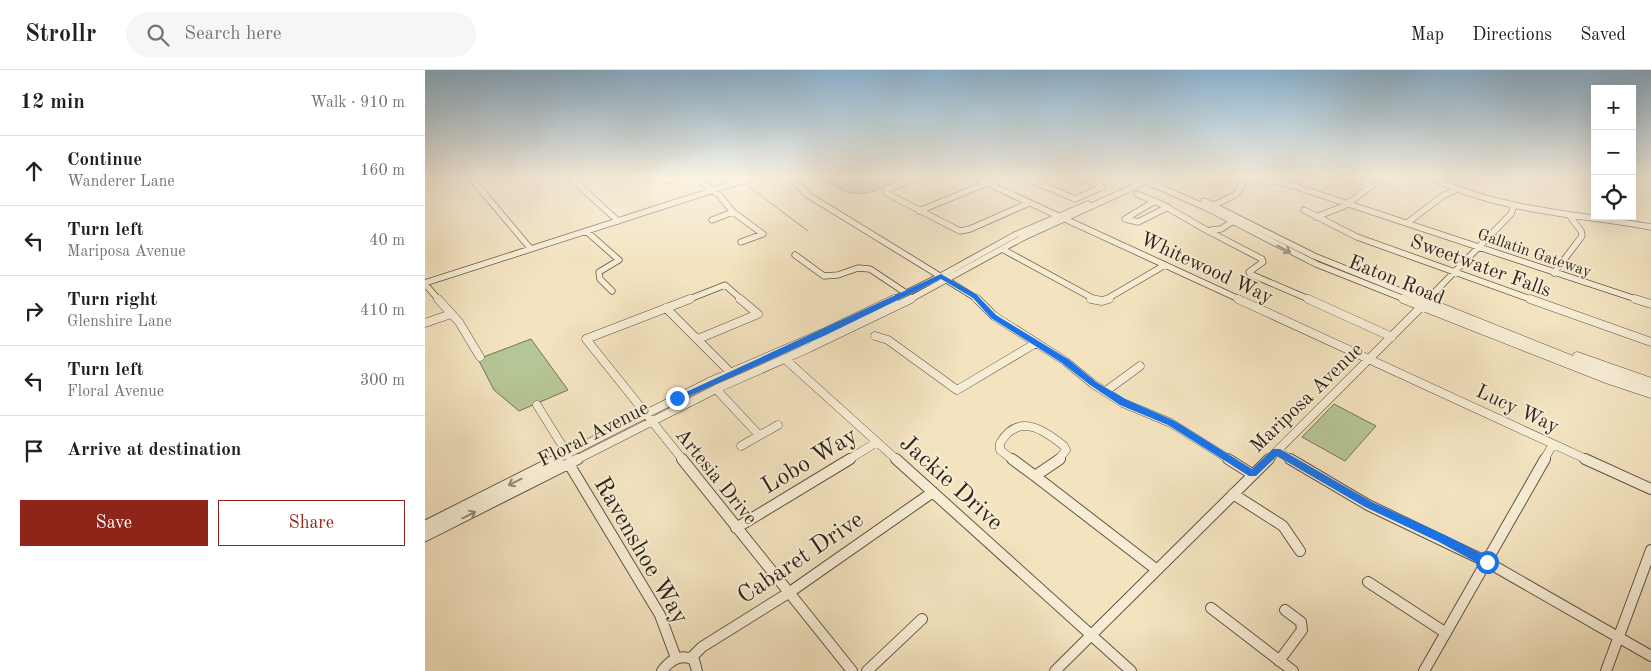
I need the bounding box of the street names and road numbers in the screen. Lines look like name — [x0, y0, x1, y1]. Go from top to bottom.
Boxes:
street label: Gallatin Gateway — [1475, 227, 1594, 281]
street label: Whitewood Way — [1137, 229, 1276, 309]
street label: Sweetwater Falls — [1407, 232, 1554, 302]
street label: Eaton Road — [1345, 253, 1447, 309]
street label: Mariposa Avenue — [1247, 340, 1368, 457]
street label: Lucy Way — [1473, 382, 1562, 438]
street label: Floral Avenue — [535, 398, 653, 471]
street label: Lobo Way — [758, 424, 862, 500]
street label: Artesia Drive — [671, 425, 760, 529]
street label: Jackie Drive — [894, 431, 1007, 536]
street label: Ravenshoe Way — [589, 474, 692, 629]
street label: Cabaret Drive — [734, 508, 868, 609]

